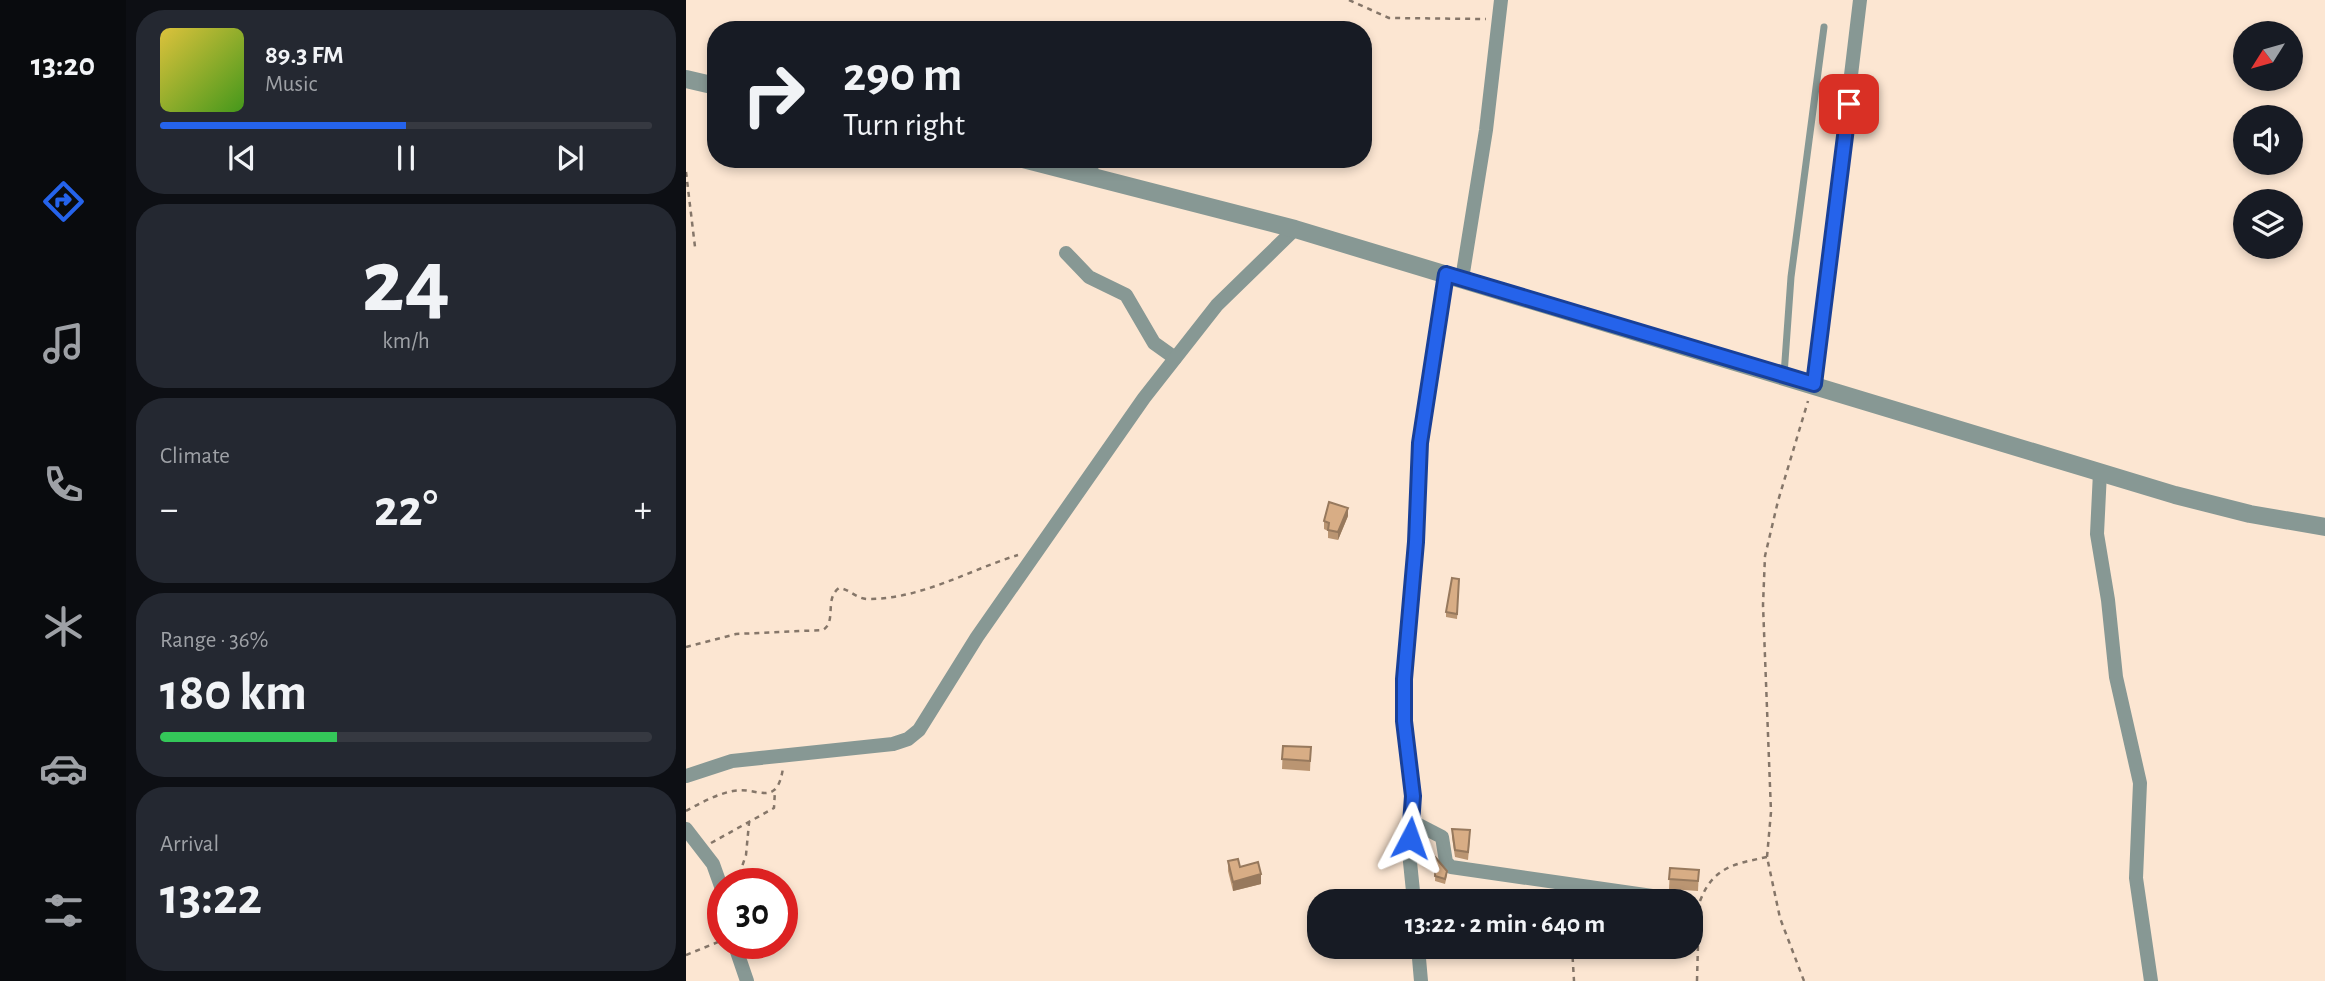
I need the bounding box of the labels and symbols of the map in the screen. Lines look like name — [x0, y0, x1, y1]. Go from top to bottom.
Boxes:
north arrow — [2233, 21, 2303, 91]
pin — [1819, 74, 1879, 134]
position arrow — [1373, 801, 1447, 875]
speed limit sign: 30 — [707, 868, 798, 959]

